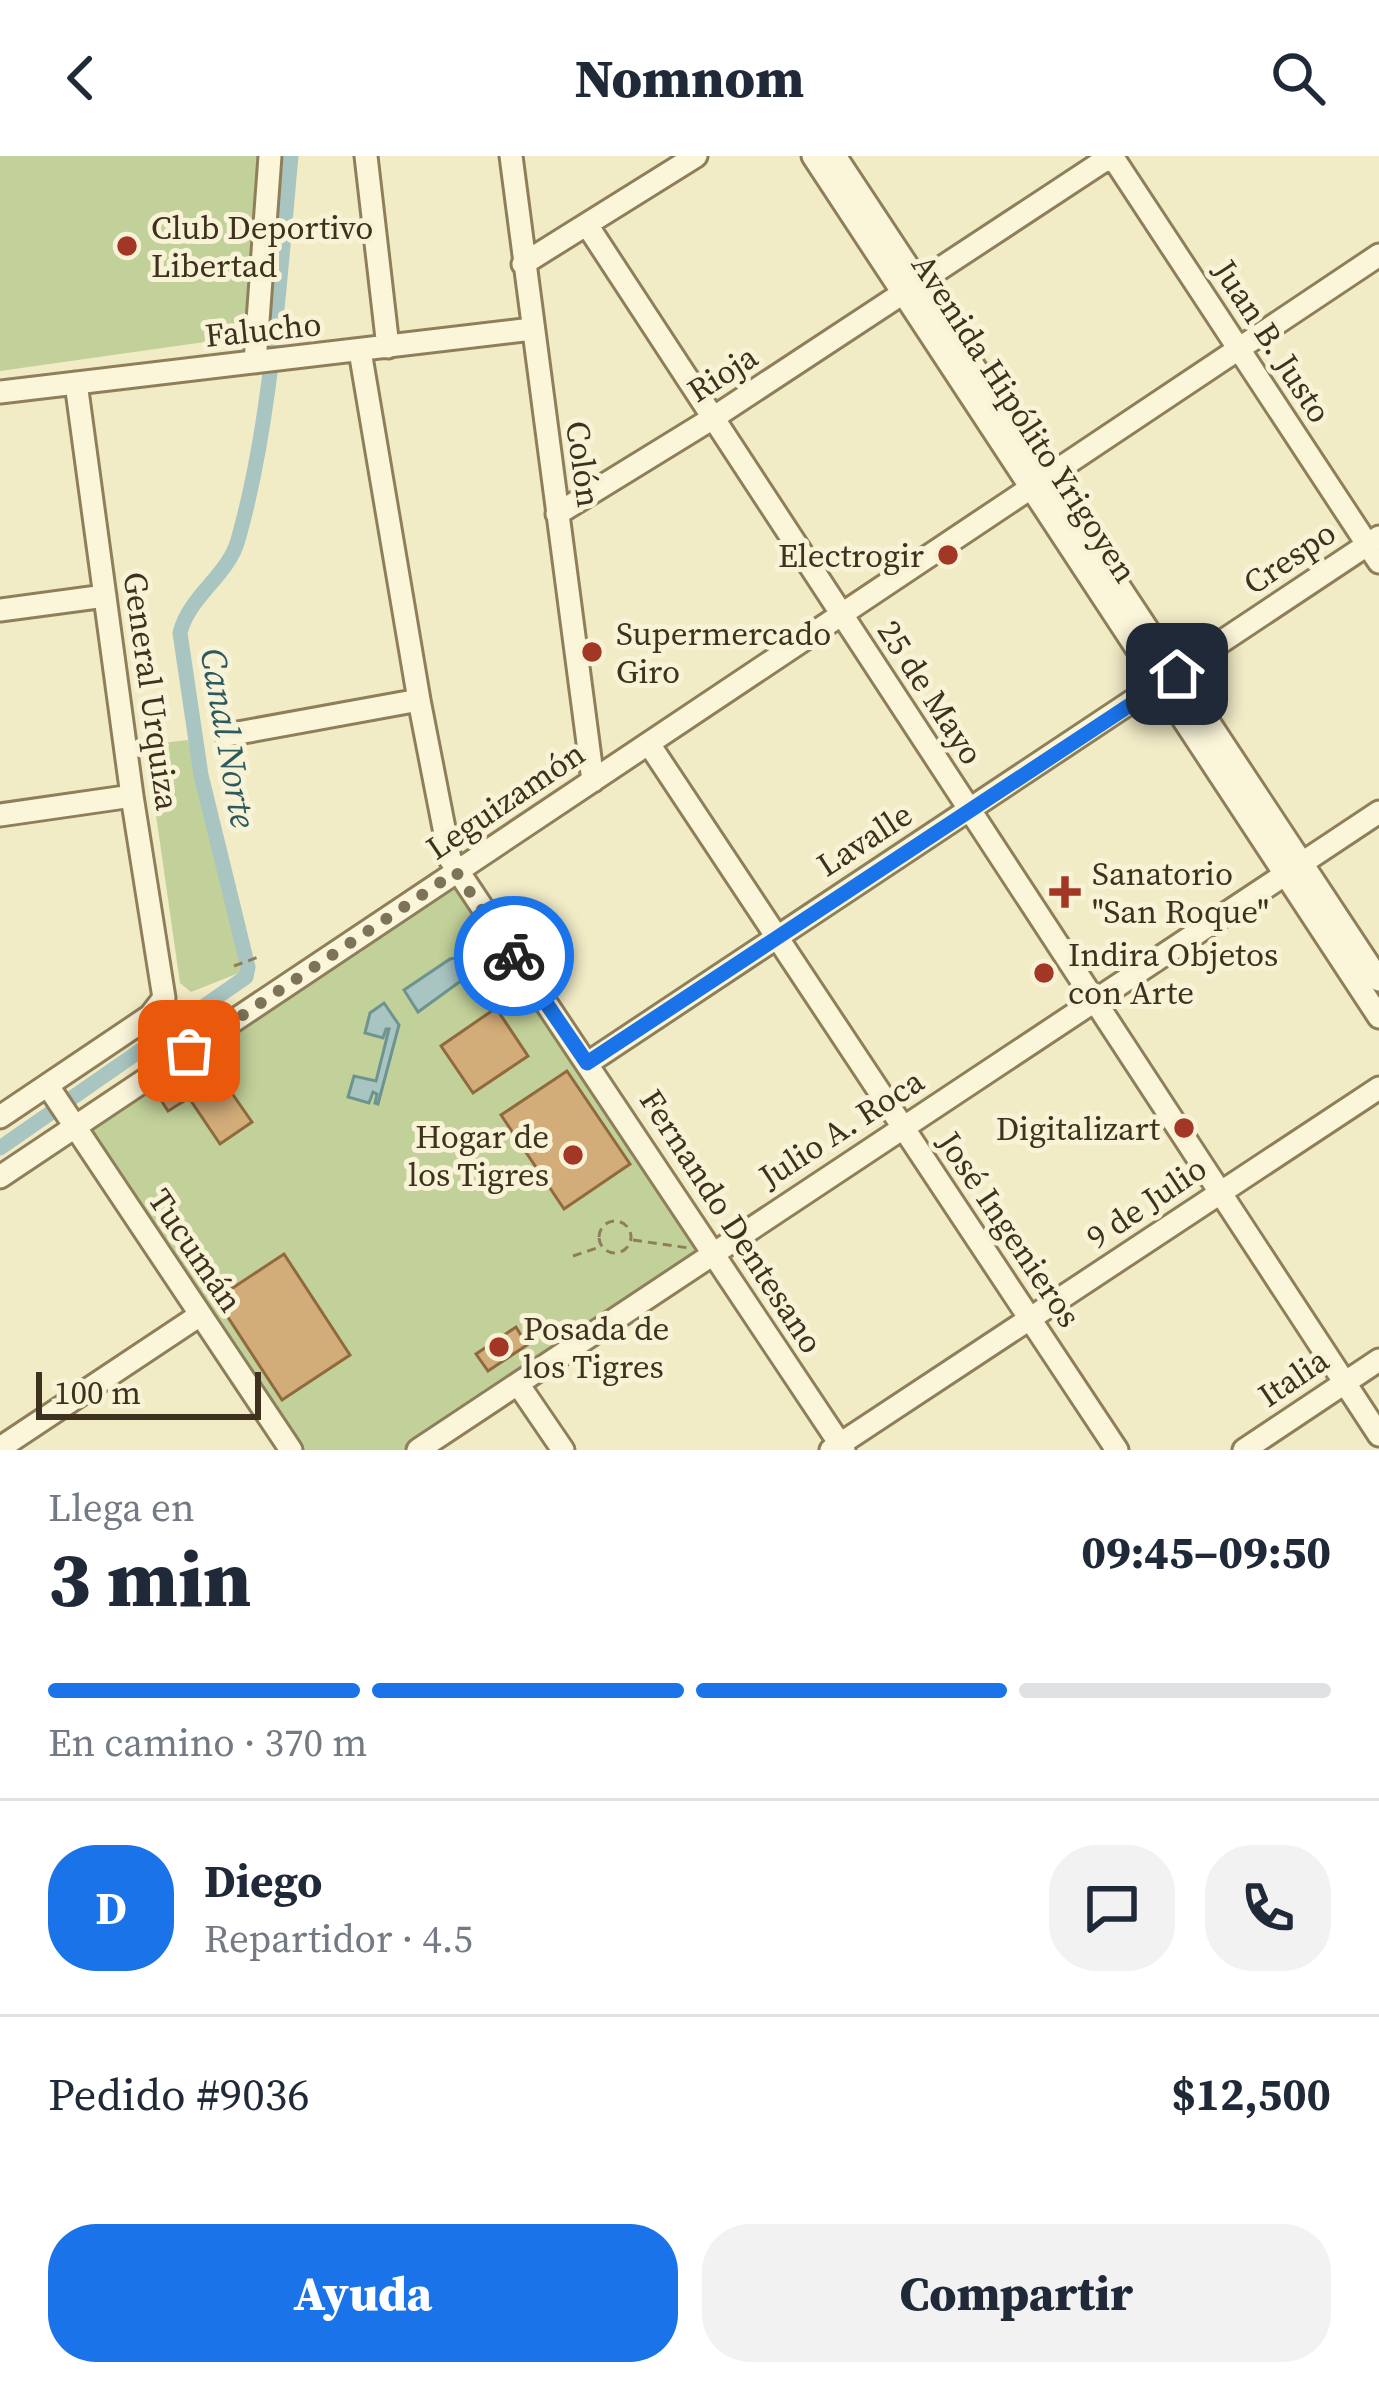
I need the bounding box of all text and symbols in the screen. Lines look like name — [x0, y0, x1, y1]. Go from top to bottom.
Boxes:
text: Nomnom — [575, 41, 804, 115]
icon: back — [48, 45, 114, 111]
icon: search — [1265, 45, 1331, 111]
place label: Club Deportivo Libertad — [151, 205, 373, 288]
marker: Club Deportivo Libertad — [114, 233, 140, 259]
street label: Avenida Hipólito Yrigoyen — [901, 245, 1148, 591]
street label: Juan B. Justo — [1202, 250, 1342, 432]
street label: Falucho — [203, 301, 323, 358]
street label: Rioja — [678, 334, 766, 413]
street label: Colón — [555, 418, 612, 510]
street label: Crespo — [1234, 510, 1344, 605]
place label: Electrogir — [778, 533, 924, 578]
marker: Electrogir — [935, 542, 961, 568]
street label: General Urquiza — [113, 569, 191, 813]
place label: Supermercado Giro — [616, 611, 831, 694]
street label: 25 de Mayo — [867, 611, 994, 773]
pin — [1126, 623, 1228, 725]
marker: Supermercado Giro — [579, 639, 605, 665]
icon: home — [1144, 641, 1210, 707]
water label: Canal Norte — [189, 644, 268, 832]
street label: Leguizamón — [417, 731, 593, 870]
street label: Lavalle — [808, 792, 921, 887]
place label: Sanatorio "San Roque" — [1092, 851, 1269, 934]
marker: Sanatorio "San Roque" — [1049, 876, 1081, 908]
courier — [454, 896, 574, 1016]
icon: bike — [481, 923, 547, 989]
place label: Indira Objetos con Arte — [1068, 932, 1278, 1015]
marker: Indira Objetos con Arte — [1031, 960, 1057, 986]
pin — [138, 1000, 240, 1102]
icon: bag — [156, 1018, 222, 1084]
street label: Julio A. Roca — [749, 1058, 932, 1199]
street label: Fernando Dentesano — [629, 1081, 834, 1362]
place label: Digitalizart — [996, 1106, 1160, 1151]
place label: Hogar de los Tigres — [408, 1114, 549, 1197]
marker: Digitalizart — [1171, 1115, 1197, 1141]
street label: José Ingenieros — [927, 1122, 1092, 1336]
marker: Hogar de los Tigres — [560, 1142, 586, 1168]
street label: 9 de Julio — [1077, 1146, 1215, 1259]
street label: Tucumán — [138, 1180, 253, 1321]
place label: Posada de los Tigres — [523, 1306, 669, 1389]
marker: Posada de los Tigres — [486, 1334, 512, 1360]
street label: Italia — [1249, 1337, 1337, 1417]
scale bar — [36, 1366, 261, 1419]
text: 100 m — [54, 1370, 141, 1415]
text: Llega en — [48, 1481, 195, 1534]
text: 09:45–09:50 — [1081, 1521, 1331, 1583]
text: 3 min — [48, 1525, 251, 1632]
text: En camino · 370 m — [48, 1716, 367, 1769]
button: chat — [1049, 1845, 1175, 1971]
button: phone — [1205, 1845, 1331, 1971]
text: Diego — [204, 1850, 322, 1912]
text: D — [95, 1877, 127, 1939]
text: Repartidor · 4.5 — [204, 1912, 473, 1965]
text: Pedido #9036 — [48, 2063, 310, 2125]
text: $12,500 — [1171, 2063, 1331, 2125]
button: Ayuda — [48, 2224, 678, 2362]
button: Compartir — [702, 2224, 1331, 2362]

